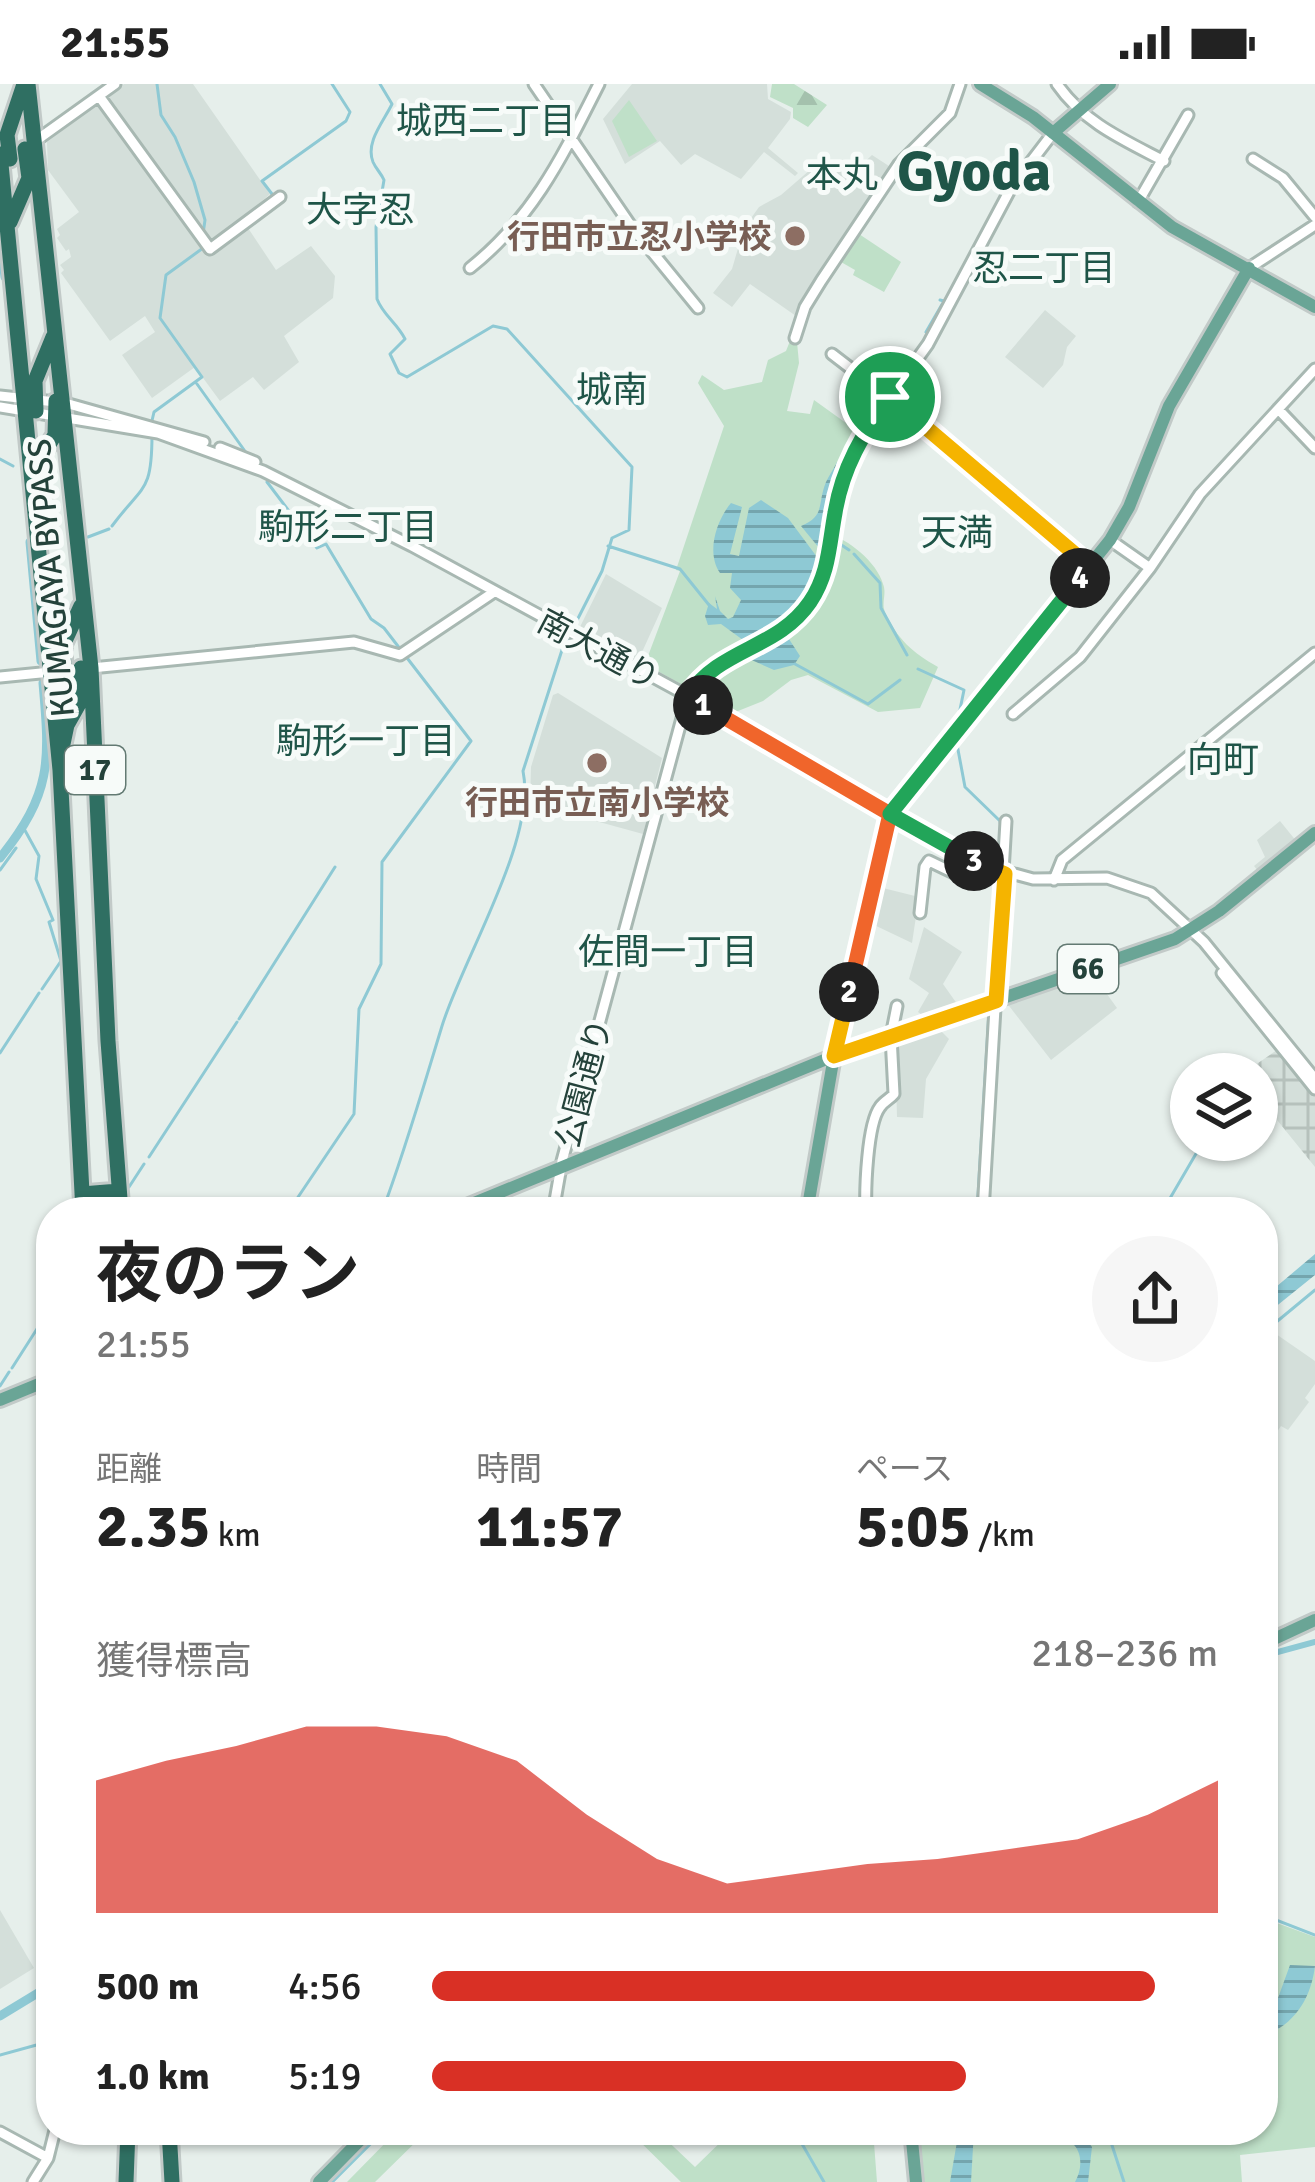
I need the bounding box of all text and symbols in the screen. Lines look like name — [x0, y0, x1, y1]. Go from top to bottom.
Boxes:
text: 21:55 — [60, 15, 170, 70]
district label: 城西二丁目 — [396, 99, 576, 144]
district label: Gyoda — [897, 136, 1051, 207]
district label: 本丸 — [806, 153, 878, 198]
district label: 大字忍 — [306, 188, 414, 233]
place label: 行田市立忍小学校 — [507, 217, 771, 258]
marker: 行田市立忍小学校 — [782, 223, 808, 249]
district label: 忍二丁目 — [972, 246, 1116, 291]
pin — [839, 346, 941, 448]
icon: arrive — [857, 364, 923, 430]
district label: 城南 — [576, 368, 648, 413]
street label: KUMAGAYA BYPASS — [19, 437, 84, 719]
district label: 駒形二丁目 — [258, 505, 438, 550]
district label: 天満 — [921, 511, 993, 556]
pin: 4 — [1050, 548, 1110, 608]
text: 4 — [1071, 557, 1089, 598]
street label: 南大通り — [530, 601, 666, 699]
pin: 1 — [673, 675, 733, 735]
text: 1 — [694, 684, 712, 725]
district label: 駒形一丁目 — [276, 719, 456, 764]
district label: 向町 — [1187, 738, 1259, 783]
road number: 17 — [65, 746, 125, 794]
marker: 行田市立南小学校 — [584, 750, 610, 776]
place label: 行田市立南小学校 — [465, 783, 729, 824]
pin: 3 — [944, 831, 1004, 891]
text: 3 — [965, 840, 983, 881]
district label: 佐間一丁目 — [578, 930, 758, 975]
road number: 66 — [1058, 945, 1118, 993]
pin: 2 — [819, 962, 879, 1022]
text: 2 — [840, 971, 858, 1012]
street label: 公園通り — [548, 1014, 621, 1152]
map controls — [1170, 1053, 1278, 1161]
button: layers — [1170, 1053, 1278, 1161]
text: 夜のラン — [96, 1234, 360, 1315]
button: share — [1092, 1236, 1218, 1362]
text: 21:55 — [96, 1320, 191, 1368]
text: 距離 — [96, 1449, 162, 1490]
text: 時間 — [476, 1449, 542, 1490]
text: ペース — [856, 1449, 953, 1490]
text: 2.35 — [96, 1490, 210, 1564]
text: 11:57 — [476, 1490, 623, 1564]
text: 5:05 — [856, 1490, 971, 1564]
text: km — [210, 1515, 261, 1556]
text: /km — [971, 1515, 1035, 1556]
text: 218–236 m — [1031, 1629, 1218, 1677]
text: 獲得標高 — [96, 1637, 252, 1685]
text: 500 m — [96, 1962, 199, 2010]
text: 4:56 — [288, 1962, 362, 2010]
text: 1.0 km — [96, 2052, 210, 2100]
text: 5:19 — [288, 2052, 362, 2100]

